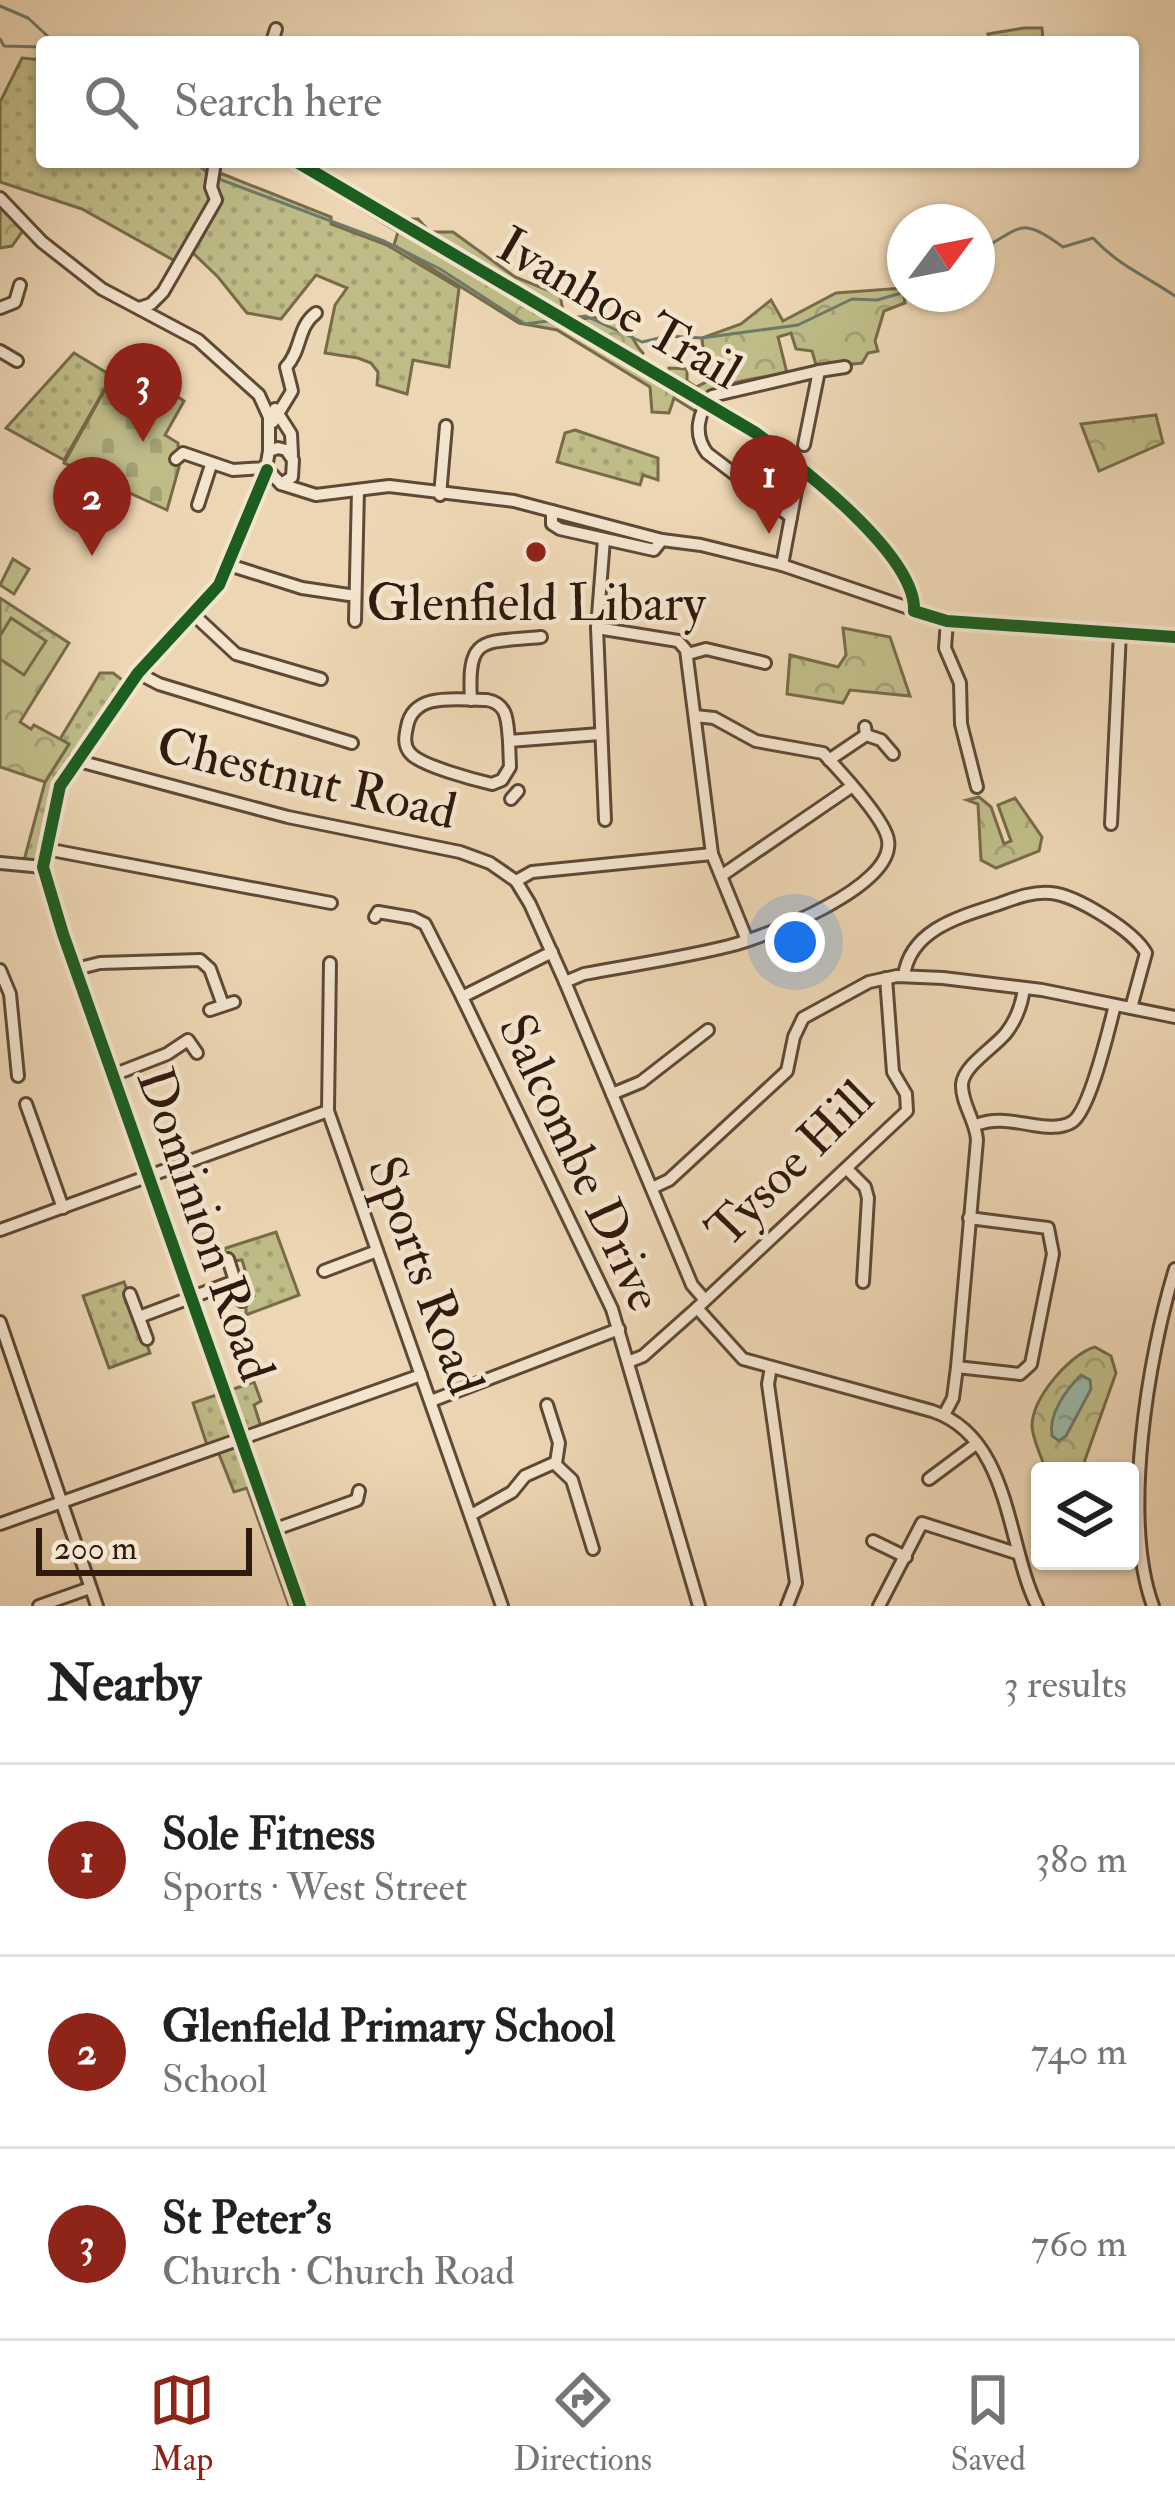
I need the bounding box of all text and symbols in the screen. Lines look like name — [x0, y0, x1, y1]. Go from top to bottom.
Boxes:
search box — [36, 36, 1139, 168]
icon: search — [78, 69, 144, 135]
text: Search here — [174, 74, 382, 130]
north arrow — [887, 204, 995, 312]
street label: Ivanhoe Trail — [486, 213, 752, 404]
pin: 3 — [104, 343, 182, 442]
pin: 1 — [730, 435, 808, 534]
pin: 2 — [53, 457, 131, 556]
marker: Glenfield Libary — [523, 539, 549, 565]
place label: Glenfield Libary — [366, 572, 707, 636]
street label: Chestnut Road — [151, 713, 463, 844]
your location — [765, 912, 825, 972]
street label: Salcombe Drive — [484, 1004, 677, 1322]
street label: Dominion Road — [122, 1060, 289, 1390]
street label: Tysoe Hill — [693, 1067, 888, 1262]
street label: Sports Road — [352, 1148, 498, 1404]
map controls — [1031, 1462, 1139, 1570]
button: layers — [1031, 1462, 1139, 1570]
scale bar — [36, 1522, 252, 1575]
text: 200 m — [54, 1528, 137, 1569]
text: Nearby — [48, 1652, 201, 1716]
text: 3 results — [1004, 1660, 1127, 1709]
text: Sole Fitness — [162, 1807, 375, 1863]
text: 1 — [80, 1835, 94, 1884]
text: 380 m — [1035, 1835, 1127, 1884]
text: Sports · West Street — [162, 1863, 468, 1912]
text: Glenfield Primary School — [162, 1999, 615, 2055]
text: 2 — [77, 2027, 97, 2076]
text: 740 m — [1031, 2027, 1127, 2076]
text: School — [162, 2055, 267, 2104]
text: St Peter's — [162, 2191, 332, 2247]
text: 3 — [80, 2219, 94, 2268]
text: 760 m — [1031, 2219, 1127, 2268]
text: Church · Church Road — [162, 2247, 515, 2296]
tab: Map — [149, 2367, 215, 2480]
tab: Directions — [514, 2367, 652, 2480]
tab: Saved — [950, 2367, 1026, 2480]

